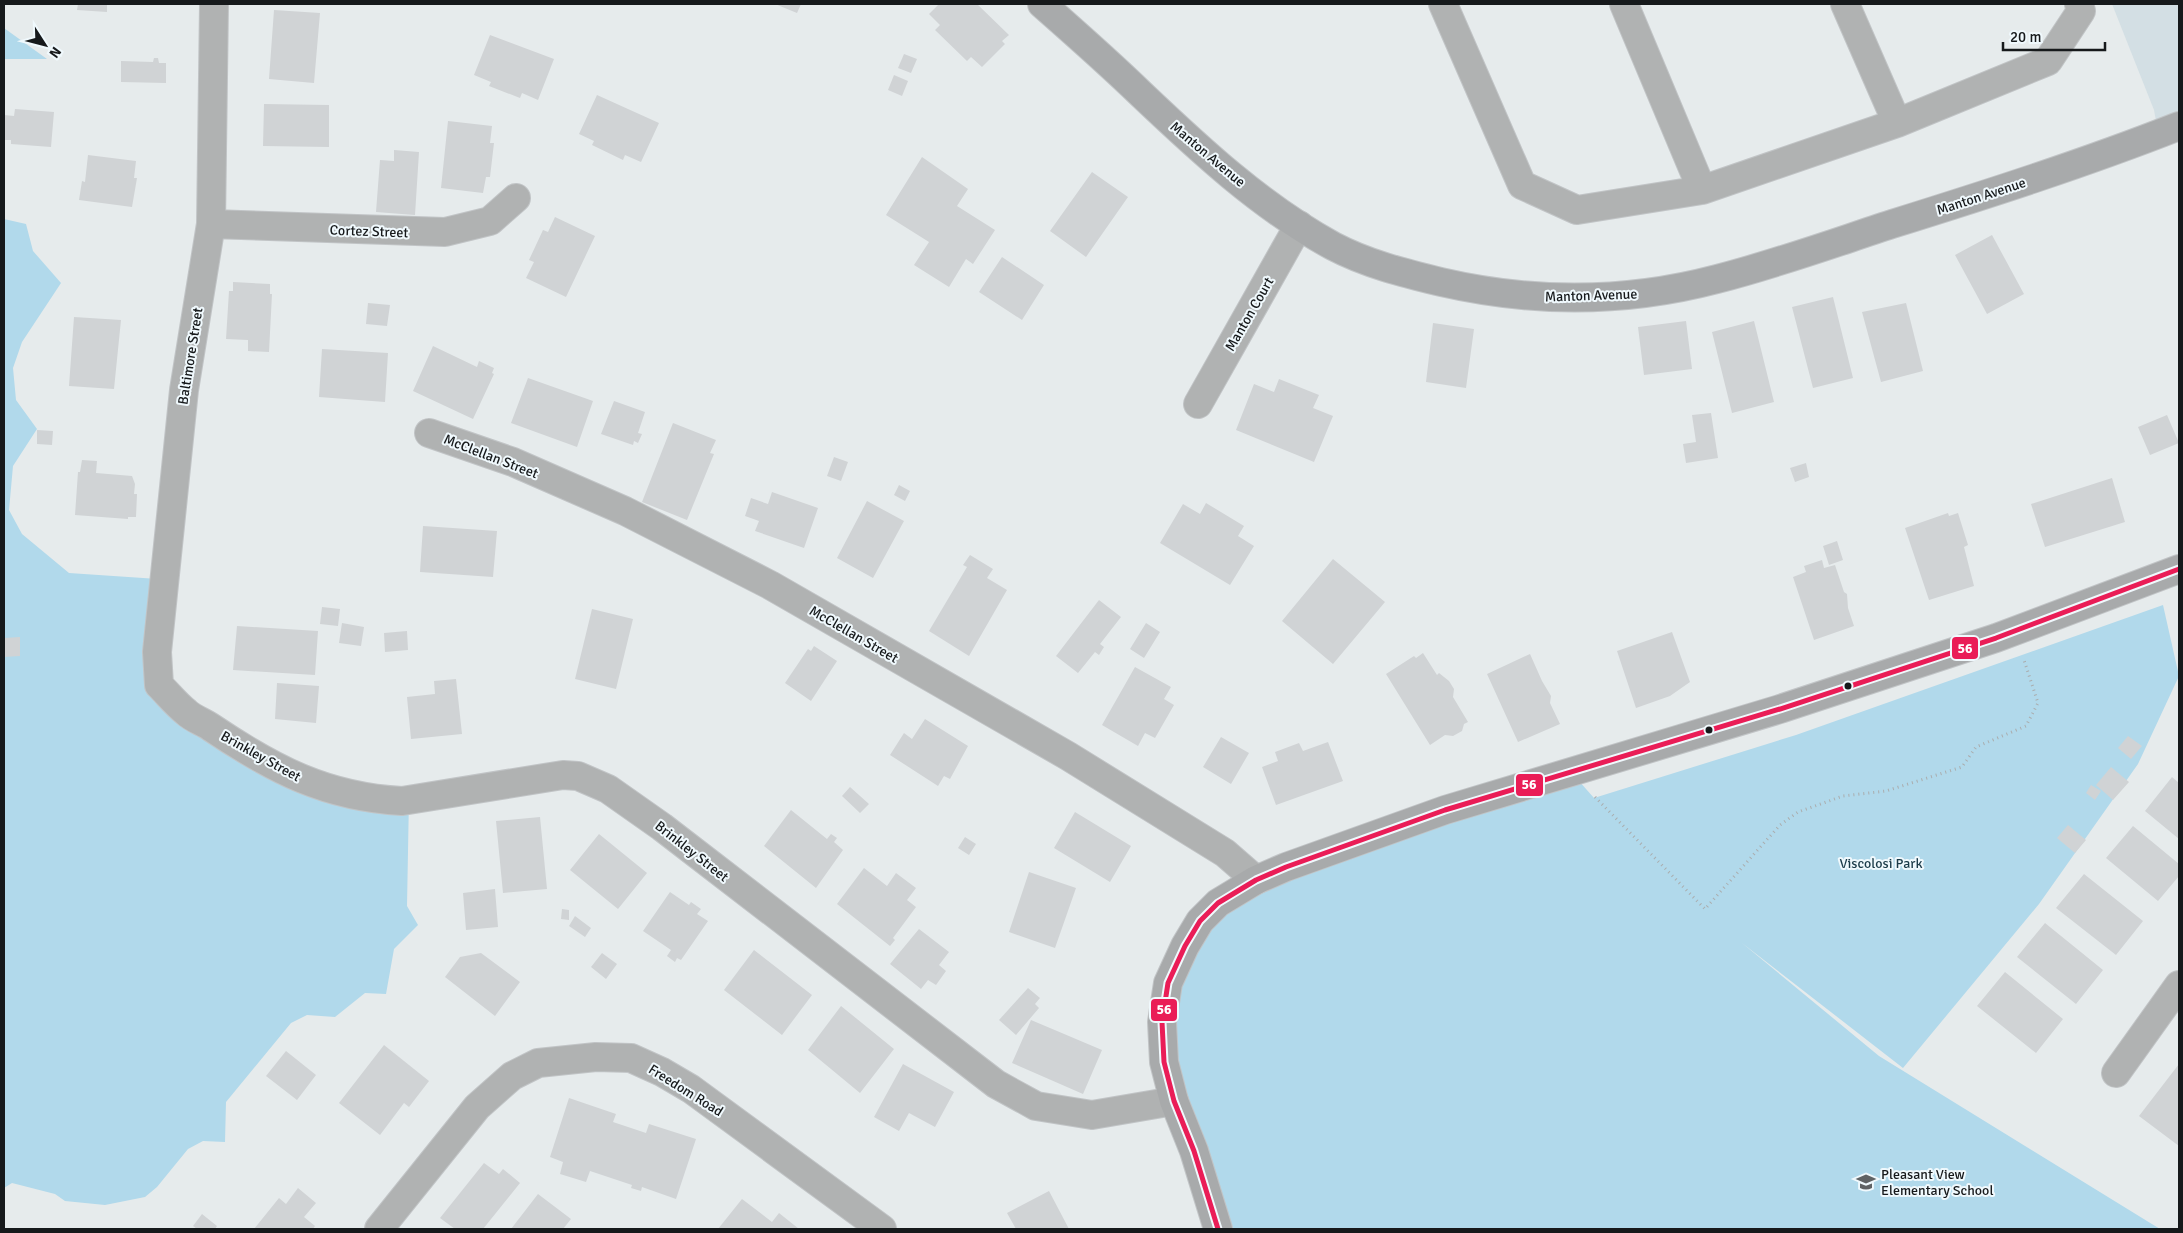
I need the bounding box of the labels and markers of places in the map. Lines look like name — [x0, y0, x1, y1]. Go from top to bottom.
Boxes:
unlabelled marker — [1843, 681, 1853, 691]
unlabelled marker — [1704, 725, 1714, 735]
place label: Pleasant View Elementary School — [1881, 1166, 1994, 1199]
school or university icon: Pleasant View Elementary School — [1855, 1171, 1877, 1193]

